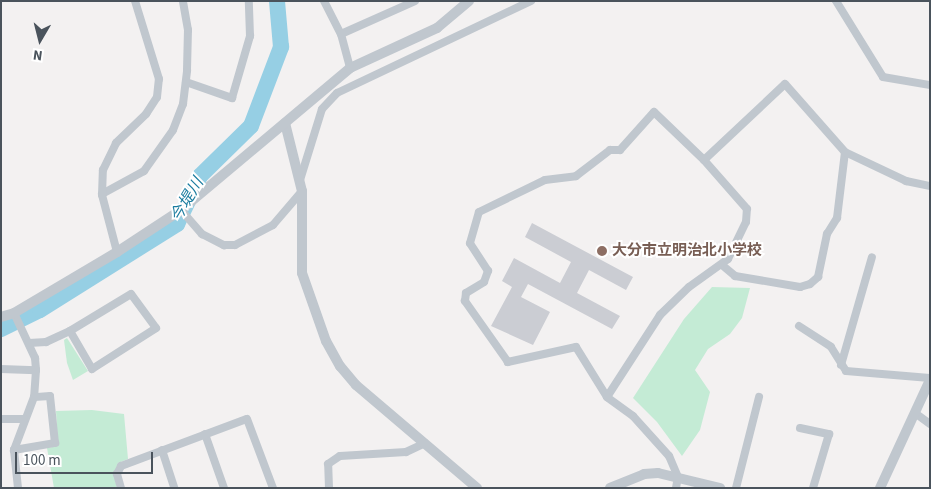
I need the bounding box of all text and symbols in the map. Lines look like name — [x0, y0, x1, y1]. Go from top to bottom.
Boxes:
north arrow — [15, 15, 65, 65]
text: N — [32, 44, 44, 65]
water label: 今堤川 — [166, 174, 208, 226]
place label: 大分市立明治北小学校 — [612, 242, 762, 260]
marker: 大分市立明治北小学校 — [596, 245, 608, 257]
scale bar — [18, 442, 155, 474]
text: 100 m — [23, 450, 61, 471]

